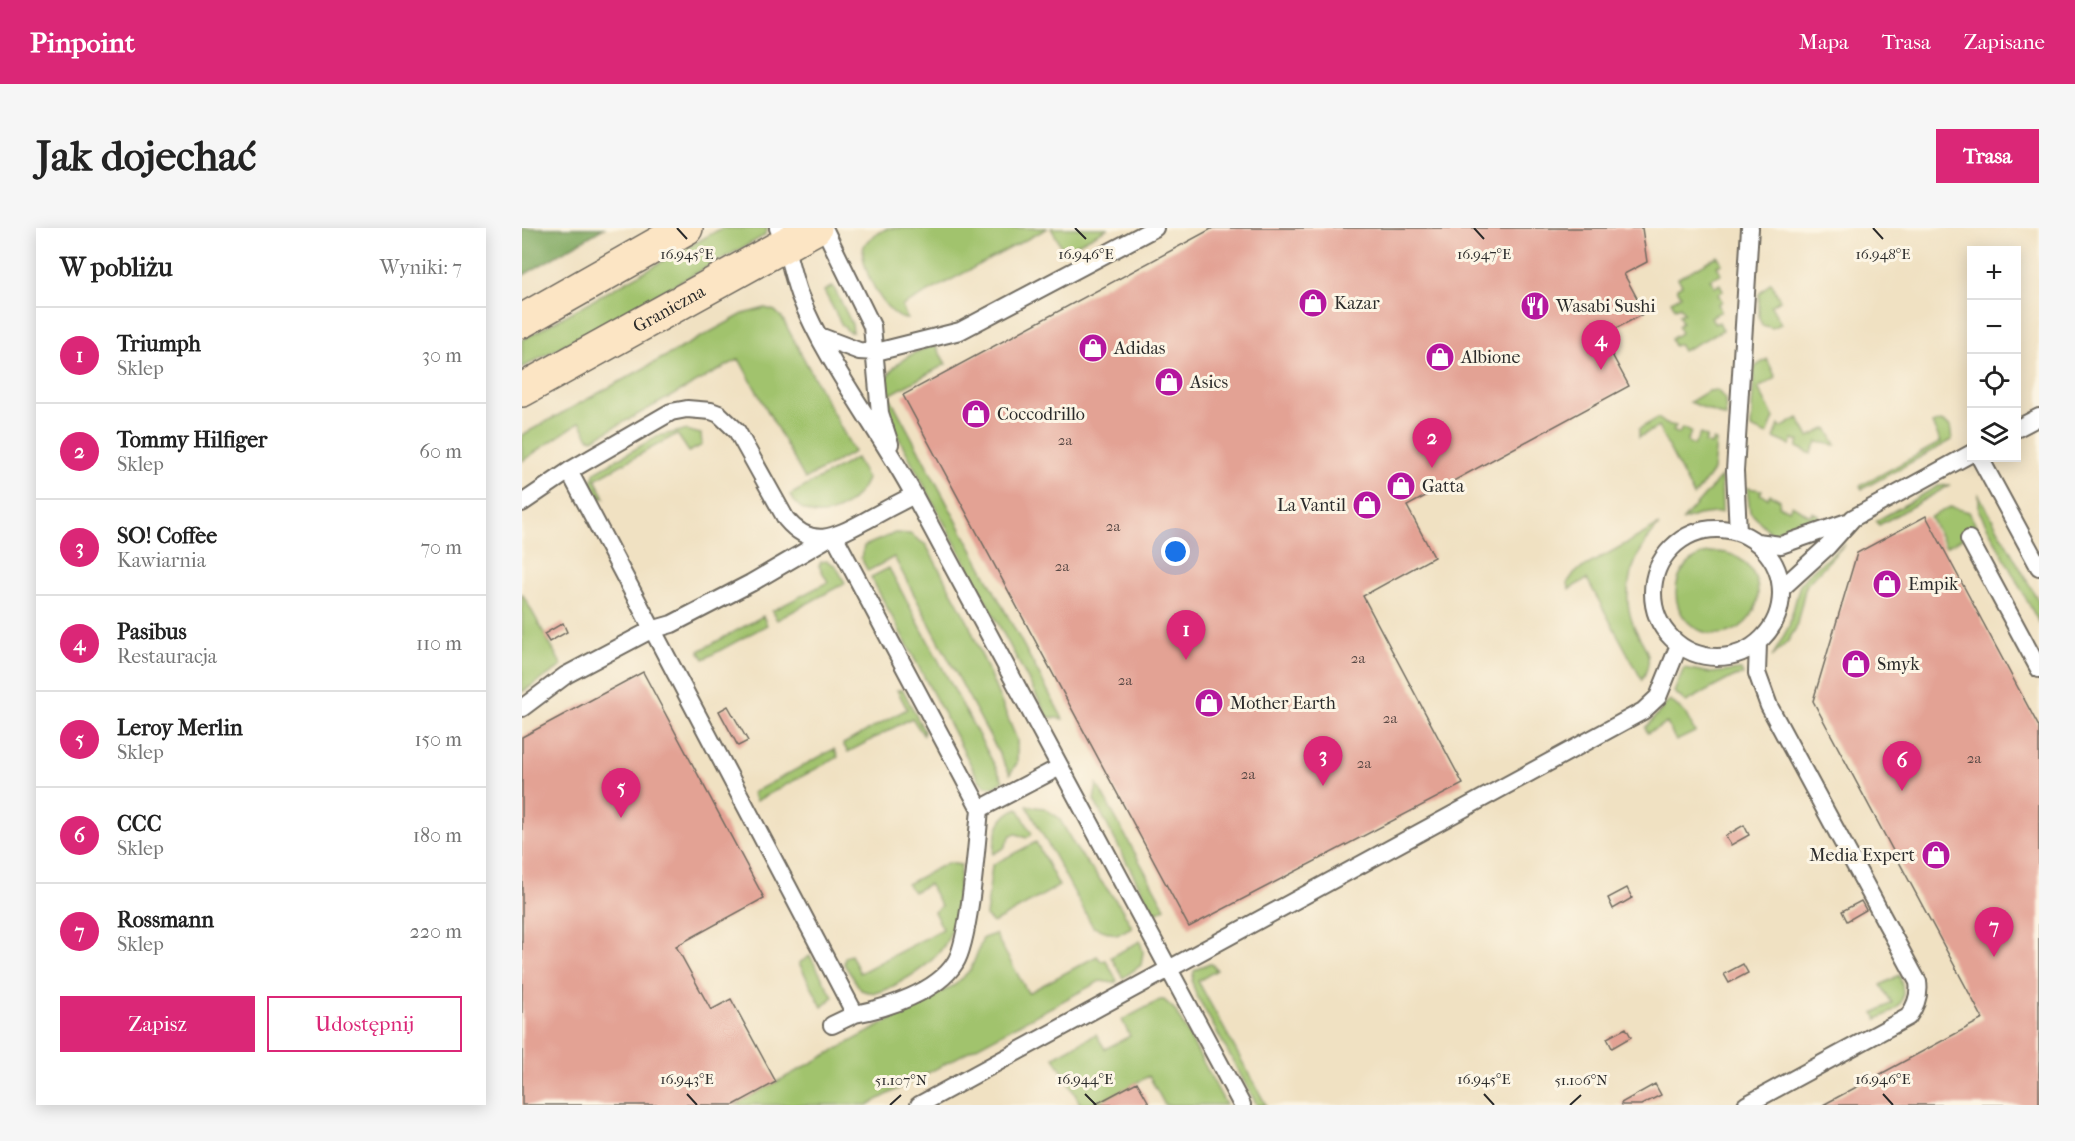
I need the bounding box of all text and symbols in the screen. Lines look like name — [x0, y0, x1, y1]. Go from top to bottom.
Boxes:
text: Pinpoint — [30, 26, 135, 59]
text: Mapa — [1799, 30, 1849, 54]
text: Trasa — [1882, 30, 1931, 54]
text: Zapisane — [1964, 30, 2045, 54]
button: Trasa — [1936, 129, 2039, 183]
text: Jak dojechać — [36, 132, 256, 181]
text: 16.945°E — [660, 245, 714, 263]
text: 16.946°E — [1058, 245, 1114, 263]
text: 16.947°E — [1457, 245, 1511, 263]
text: 16.948°E — [1856, 245, 1910, 263]
map controls — [1967, 246, 2021, 462]
button: + — [1967, 246, 2021, 300]
text: W pobliżu — [60, 252, 173, 283]
text: Wyniki: 7 — [380, 256, 462, 279]
street label: Graniczna — [630, 281, 710, 337]
shop icon: Kazar — [1297, 287, 1329, 319]
restaurant icon: Wasabi Sushi — [1519, 290, 1551, 322]
place label: Kazar — [1334, 293, 1380, 314]
place label: Wasabi Sushi — [1555, 296, 1656, 317]
button: − — [1967, 300, 2021, 354]
pin: 4 — [1582, 320, 1620, 370]
text: Triumph — [117, 331, 201, 357]
shop icon: Adidas — [1077, 332, 1109, 364]
place label: Adidas — [1113, 338, 1166, 359]
shop icon: Albione — [1424, 341, 1456, 373]
text: 1 — [76, 344, 83, 367]
text: 30 m — [422, 344, 462, 367]
place label: Albione — [1460, 347, 1520, 368]
button: locate — [1967, 354, 2021, 408]
text: Sklep — [117, 357, 164, 380]
shop icon: Asics — [1153, 366, 1185, 398]
place label: Asics — [1189, 372, 1228, 393]
shop icon: Coccodrillo — [960, 398, 992, 430]
place label: Coccodrillo — [997, 404, 1085, 425]
button: layers — [1967, 408, 2021, 462]
pin: 2 — [1412, 418, 1452, 468]
text: Tommy Hilfiger — [117, 427, 267, 453]
house number: 2a — [1058, 431, 1073, 449]
text: 2 — [74, 440, 85, 463]
text: 60 m — [419, 440, 462, 463]
text: Sklep — [117, 453, 164, 476]
shop icon: Gatta — [1385, 470, 1417, 502]
place label: Gatta — [1422, 476, 1465, 497]
shop icon: La Vantil — [1351, 489, 1383, 521]
place label: La Vantil — [1277, 495, 1346, 516]
house number: 2a — [1106, 517, 1121, 535]
text: SO! Coffee — [117, 523, 217, 549]
text: 3 — [75, 536, 84, 559]
text: 70 m — [420, 536, 462, 559]
your location — [1161, 537, 1190, 566]
text: Kawiarnia — [117, 549, 206, 572]
house number: 2a — [1055, 557, 1070, 575]
shop icon: Empik — [1871, 568, 1903, 600]
place label: Empik — [1908, 574, 1959, 595]
pin: 1 — [1166, 610, 1206, 660]
text: Pasibus — [117, 619, 187, 645]
text: 4 — [74, 632, 85, 655]
text: 110 m — [416, 632, 462, 655]
text: Restauracja — [117, 645, 217, 668]
shop icon: Smyk — [1840, 648, 1872, 680]
house number: 2a — [1351, 649, 1366, 667]
place label: Smyk — [1877, 654, 1920, 675]
house number: 2a — [1118, 671, 1133, 689]
shop icon: Mother Earth — [1193, 687, 1225, 719]
place label: Mother Earth — [1230, 693, 1336, 714]
house number: 2a — [1383, 709, 1398, 727]
text: Leroy Merlin — [117, 715, 243, 741]
text: 5 — [75, 728, 84, 751]
text: 150 m — [414, 728, 462, 751]
pin: 3 — [1304, 736, 1342, 786]
text: Sklep — [117, 741, 164, 764]
pin: 6 — [1882, 742, 1922, 791]
house number: 2a — [1967, 749, 1982, 767]
house number: 2a — [1357, 754, 1372, 772]
house number: 2a — [1241, 765, 1256, 783]
pin: 5 — [602, 768, 640, 818]
text: CCC — [117, 811, 161, 837]
text: 6 — [74, 824, 85, 847]
text: 180 m — [413, 824, 462, 847]
text: Sklep — [117, 837, 164, 860]
shop icon: Media Expert — [1920, 839, 1952, 871]
place label: Media Expert — [1809, 845, 1916, 866]
text: Rossmann — [117, 907, 214, 933]
pin: 7 — [1974, 908, 2014, 957]
text: 7 — [75, 920, 84, 943]
text: 220 m — [409, 920, 462, 943]
text: Sklep — [117, 933, 164, 956]
button: Zapisz — [60, 996, 255, 1052]
button: Udostępnij — [267, 996, 462, 1052]
text: 16.943°E — [660, 1070, 714, 1088]
text: 16.944°E — [1057, 1070, 1113, 1088]
text: 16.945°E — [1457, 1070, 1511, 1088]
text: 16.946°E — [1855, 1070, 1911, 1088]
text: 51.107°N — [875, 1071, 928, 1089]
text: 51.106°N — [1554, 1071, 1608, 1089]

